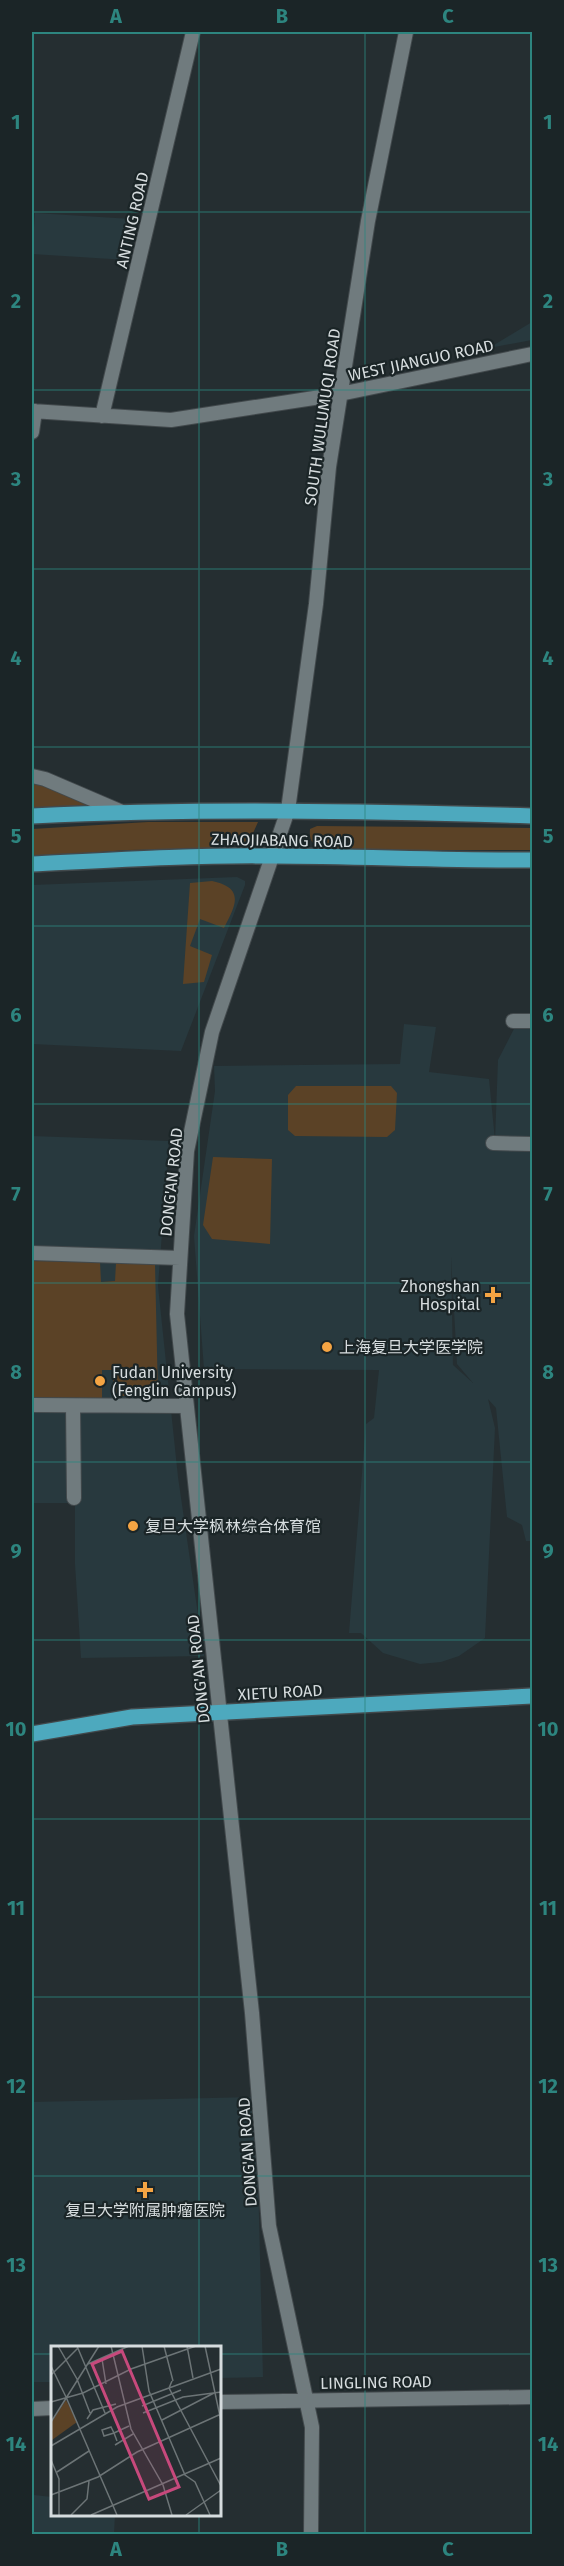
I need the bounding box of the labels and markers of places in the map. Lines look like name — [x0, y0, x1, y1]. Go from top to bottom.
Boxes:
place label: Zhongshan Hospital — [400, 1277, 480, 1314]
marker: Zhongshan Hospital — [484, 1286, 502, 1304]
place label: 上海复旦大学医学院 — [339, 1338, 483, 1357]
marker: 上海复旦大学医学院 — [320, 1340, 334, 1354]
place label: Fudan University (Fenglin Campus) — [112, 1363, 236, 1400]
marker: Fudan University (Fenglin Campus) — [93, 1374, 107, 1388]
place label: 复旦大学枫林综合体育馆 — [145, 1517, 321, 1536]
marker: 复旦大学枫林综合体育馆 — [126, 1519, 140, 1533]
marker: 复旦大学附属肿瘤医院 — [136, 2181, 154, 2199]
place label: 复旦大学附属肿瘤医院 — [65, 2201, 225, 2220]

